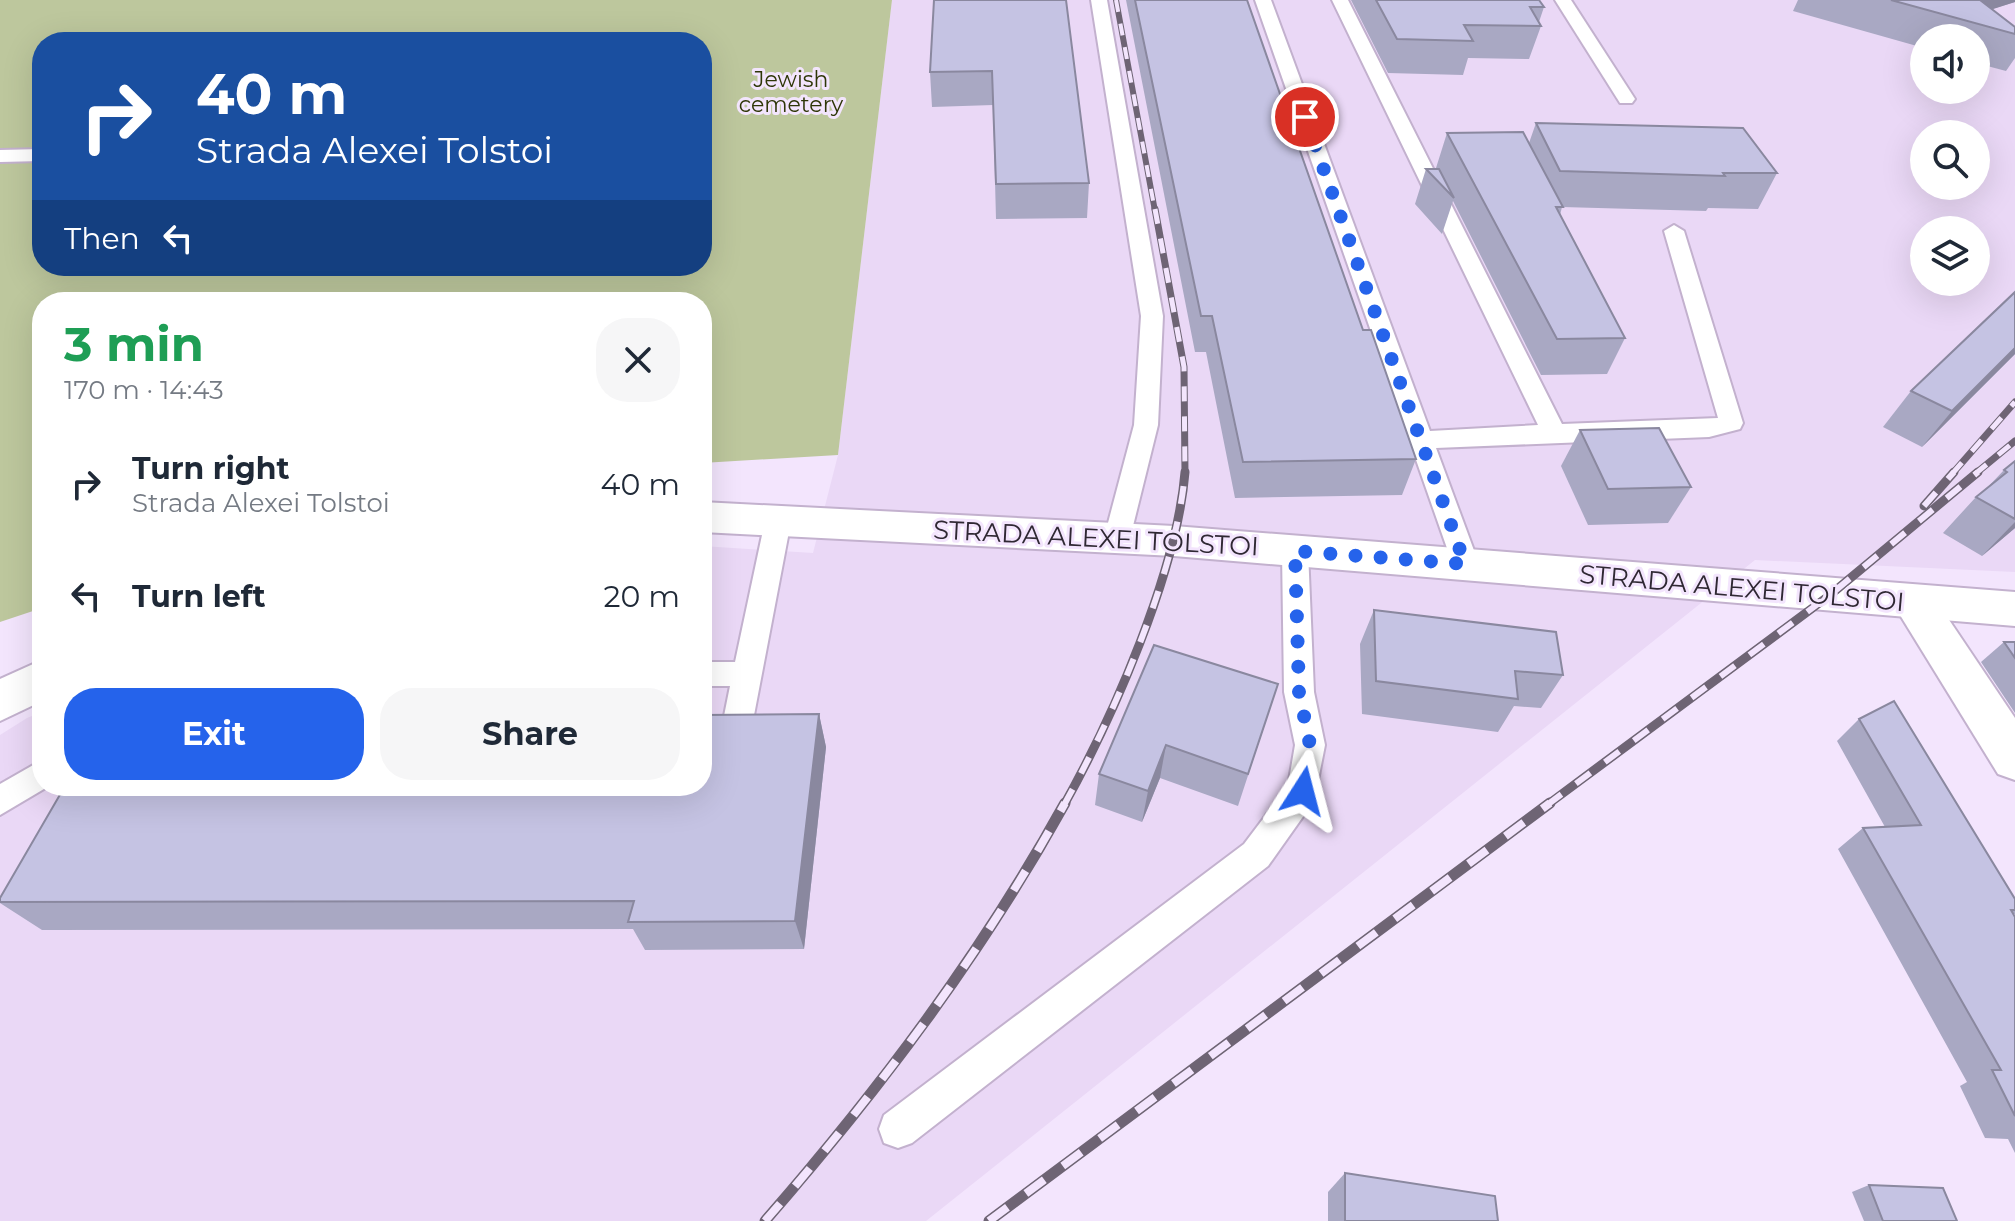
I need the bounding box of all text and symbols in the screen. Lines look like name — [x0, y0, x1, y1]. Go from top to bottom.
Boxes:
map controls — [1910, 24, 1990, 296]
button: sound — [1910, 24, 1990, 104]
text: 40 m — [196, 60, 347, 128]
icon: right — [64, 64, 168, 168]
park label: Jewish cemetery — [739, 66, 843, 118]
pin — [1271, 83, 1339, 151]
icon: arrive — [1283, 95, 1327, 139]
button: search — [1910, 120, 1990, 200]
text: Strada Alexei Tolstoi — [196, 128, 553, 172]
icon: left — [156, 216, 200, 260]
button: layers — [1910, 216, 1990, 296]
text: Then — [64, 220, 140, 257]
text: 3 min — [64, 315, 204, 373]
button: close — [596, 318, 680, 402]
text: 170 m · 14:43 — [64, 374, 224, 406]
text: Turn right — [132, 450, 289, 487]
icon: right — [64, 462, 108, 506]
text: 40 m — [601, 466, 680, 503]
text: Strada Alexei Tolstoi — [132, 487, 390, 519]
street label: STRADA ALEXEI TOLSTOI — [932, 513, 1260, 563]
street label: STRADA ALEXEI TOLSTOI — [1578, 558, 1906, 618]
icon: left — [64, 574, 108, 618]
text: Turn left — [132, 578, 265, 615]
text: 20 m — [603, 578, 680, 615]
button: Exit — [64, 688, 364, 780]
button: Share — [380, 688, 680, 780]
position arrow — [1261, 749, 1345, 833]

